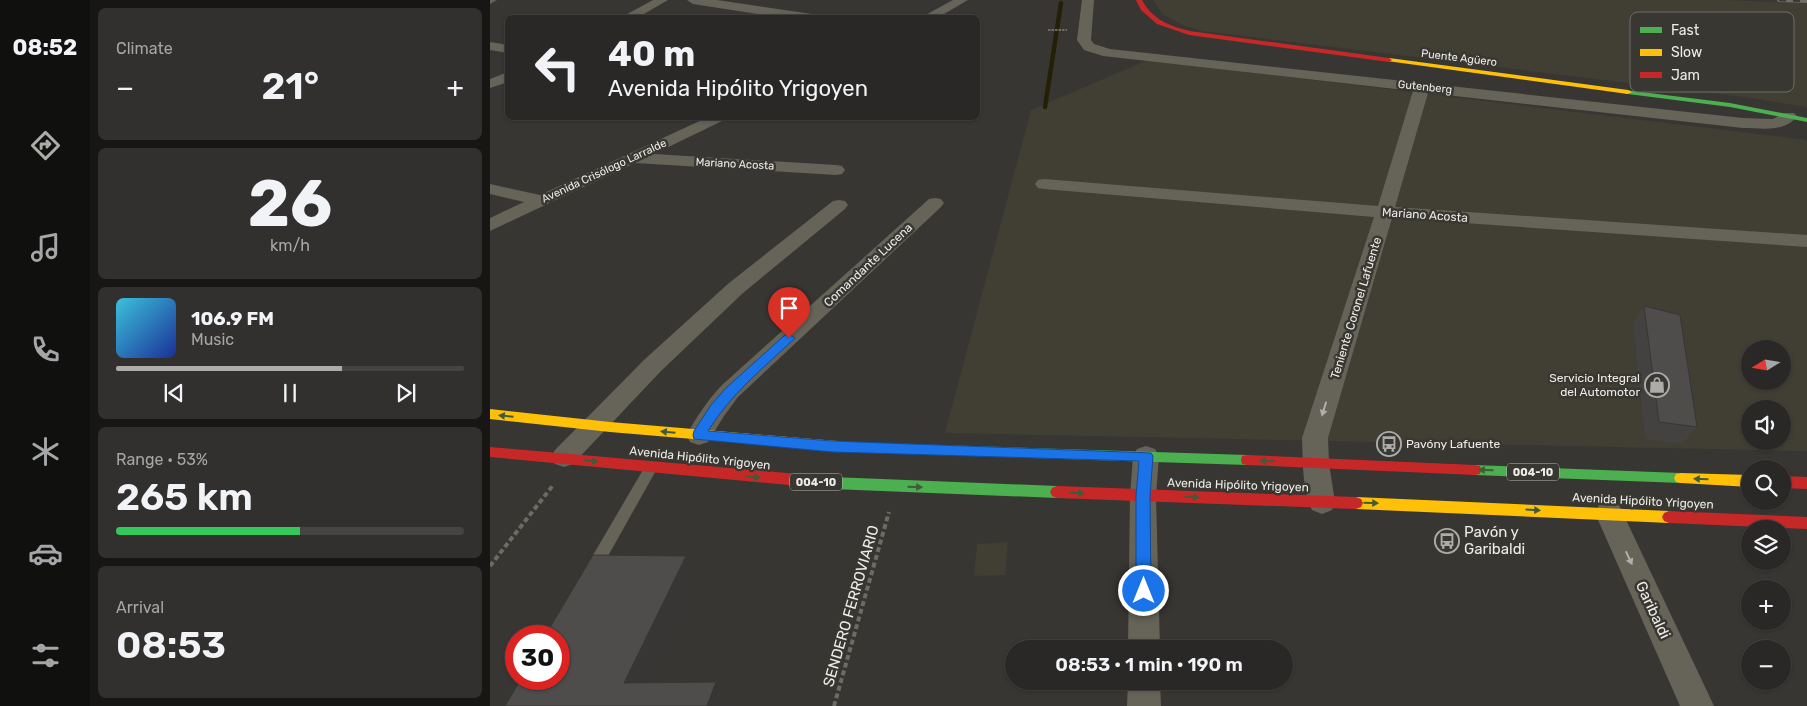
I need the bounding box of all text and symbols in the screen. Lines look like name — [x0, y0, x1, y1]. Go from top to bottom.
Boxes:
legend — [1630, 12, 1794, 92]
text: Fast — [1671, 22, 1700, 39]
text: 40 m — [608, 33, 695, 75]
text: 08:52 — [13, 34, 77, 61]
icon: left — [525, 35, 590, 100]
text: Climate — [116, 39, 173, 58]
text: Slow — [1671, 44, 1702, 61]
street label: Puente Agüero — [1420, 47, 1498, 69]
text: 21° — [262, 63, 319, 109]
text: Jam — [1671, 67, 1700, 84]
text: − — [116, 71, 134, 104]
text: + — [447, 71, 464, 104]
text: Avenida Hipólito Yrigoyen — [608, 75, 868, 102]
street label: Gutenberg — [1397, 78, 1453, 96]
icon: directions — [28, 128, 63, 163]
street label: Avenida Crisólogo Larralde — [539, 136, 669, 206]
street label: Mariano Acosta — [695, 155, 775, 173]
text: 26 — [248, 165, 332, 242]
street label: Mariano Acosta — [1382, 205, 1468, 225]
street label: Comandante Lucena — [821, 220, 915, 310]
icon: music — [28, 230, 63, 265]
street label: Teniente Coronel Lafuente — [1328, 235, 1384, 381]
text: km/h — [270, 236, 310, 255]
pin — [768, 287, 810, 338]
icon: arrive — [775, 294, 803, 322]
text: 106.9 FM — [191, 307, 274, 330]
text: Music — [191, 330, 234, 349]
icon: phone — [28, 332, 63, 367]
north arrow — [1741, 340, 1791, 390]
map controls — [1741, 340, 1791, 690]
place label: Servicio Integral del Automotor — [1549, 371, 1640, 399]
shop icon: Servicio Integral del Automotor — [1644, 372, 1670, 398]
icon: previous — [160, 379, 188, 407]
icon: pause — [276, 379, 304, 407]
icon: next — [392, 379, 420, 407]
button: sound — [1741, 400, 1791, 450]
one-way arrow — [1320, 402, 1328, 417]
one-way arrow — [498, 412, 514, 420]
one-way arrow — [660, 428, 676, 436]
bus stop icon: Pavóny Lafuente — [1376, 431, 1402, 457]
icon: climate — [28, 434, 63, 469]
place label: Pavóny Lafuente — [1406, 437, 1500, 451]
street label: Avenida Hipólito Yrigoyen — [629, 444, 771, 472]
text: Range · 53% — [116, 450, 208, 469]
one-way arrow — [583, 457, 599, 465]
one-way arrow — [1259, 457, 1275, 465]
button: search — [1741, 460, 1791, 510]
road number: 004-10 — [1507, 464, 1559, 481]
one-way arrow — [1478, 465, 1494, 473]
one-way arrow — [745, 473, 761, 481]
text: 265 km — [116, 474, 253, 520]
road number: 004-10 — [790, 474, 842, 491]
one-way arrow — [1693, 474, 1709, 482]
street label: Avenida Hipólito Yrigoyen — [1167, 476, 1309, 494]
one-way arrow — [907, 483, 923, 491]
one-way arrow — [1069, 489, 1085, 497]
street label: Avenida Hipólito Yrigoyen — [1572, 490, 1714, 512]
one-way arrow — [1184, 494, 1200, 502]
one-way arrow — [1363, 500, 1379, 508]
one-way arrow — [1525, 506, 1541, 514]
button: layers — [1741, 520, 1791, 570]
street label: SENDERO FERROVIARIO — [819, 523, 883, 689]
place label: Pavón y Garibaldi — [1464, 523, 1525, 558]
bus stop icon: Pavón y Garibaldi — [1434, 528, 1460, 554]
icon: car — [28, 536, 63, 571]
one-way arrow — [1626, 551, 1634, 565]
position arrow — [1117, 564, 1169, 616]
street label: Garibaldi — [1632, 578, 1674, 642]
button: + — [1741, 580, 1791, 630]
text: Arrival — [116, 598, 164, 617]
text: 08:53 — [116, 622, 226, 668]
speed limit sign: 30 — [505, 625, 570, 690]
icon: filters — [28, 638, 63, 673]
button: − — [1741, 640, 1791, 690]
text: 08:53 · 1 min · 190 m — [1055, 653, 1243, 676]

